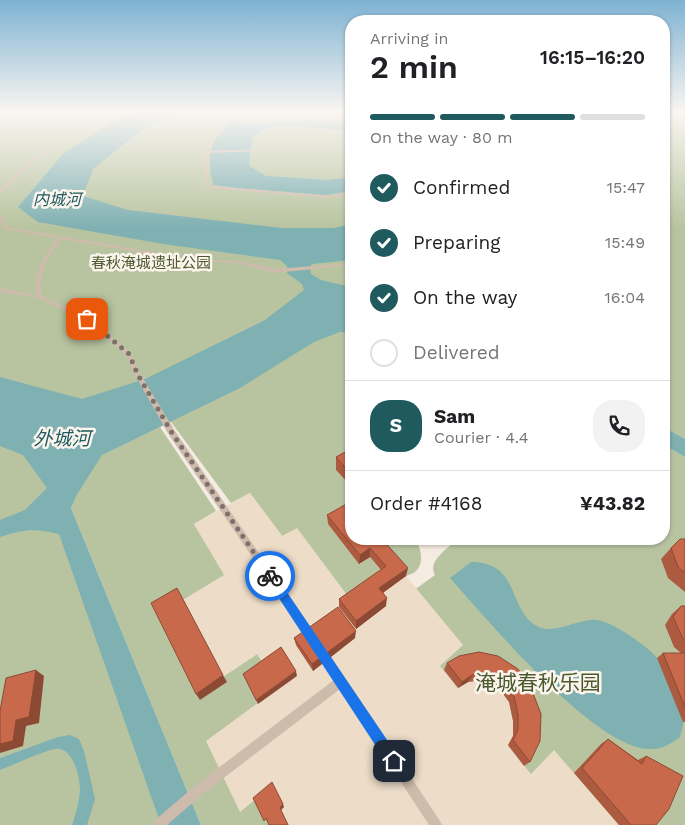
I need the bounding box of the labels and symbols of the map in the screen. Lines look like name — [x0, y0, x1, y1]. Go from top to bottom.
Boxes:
water label: 内城河 — [33, 190, 84, 209]
park label: 春秋淹城遗址公园 — [91, 254, 211, 272]
pin — [66, 298, 108, 340]
water label: 外城河 — [33, 427, 94, 450]
courier — [245, 551, 295, 601]
park label: 淹城春秋乐园 — [475, 670, 601, 695]
pin — [373, 740, 415, 782]

